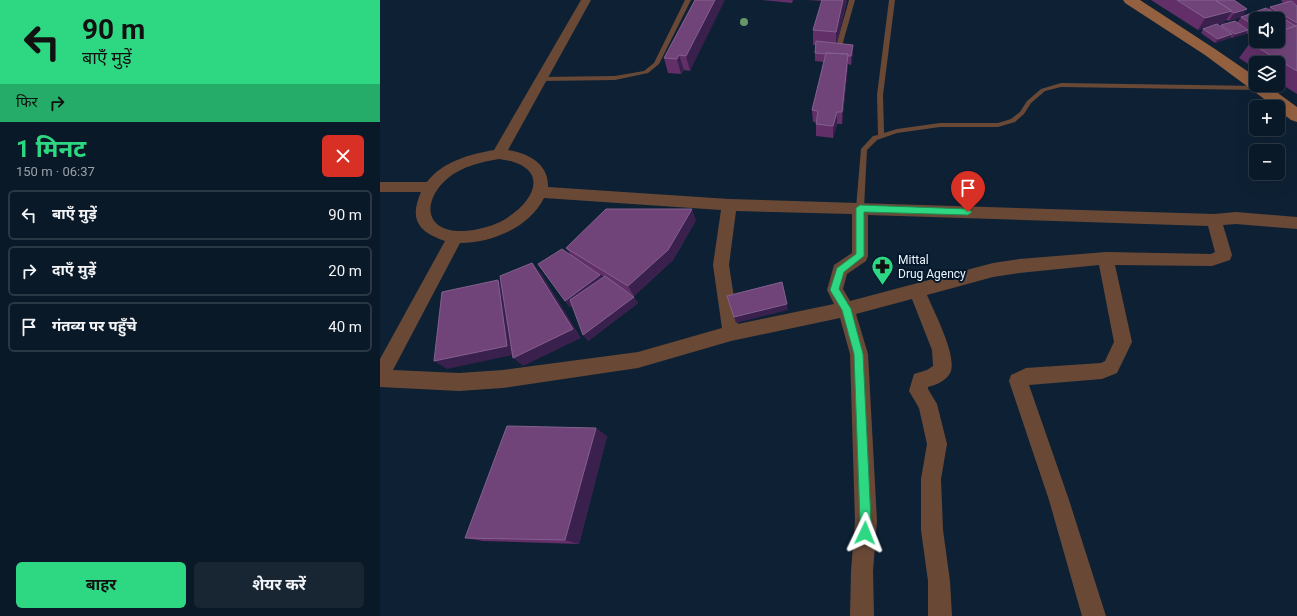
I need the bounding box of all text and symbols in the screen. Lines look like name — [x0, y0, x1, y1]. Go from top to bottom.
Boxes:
map controls — [1249, 12, 1285, 180]
button: sound — [1249, 12, 1285, 48]
text: 90 m — [82, 13, 145, 46]
icon: left — [16, 16, 68, 68]
text: बाएँ मुड़ें — [82, 47, 132, 68]
button: layers — [1249, 56, 1285, 92]
icon: right — [46, 92, 68, 114]
text: फिर — [16, 93, 38, 111]
button: + — [1249, 100, 1285, 136]
text: 1 मिनट — [16, 135, 86, 163]
button: close — [322, 135, 364, 177]
button: − — [1249, 144, 1285, 180]
text: 150 m · 06:37 — [16, 164, 95, 179]
pin — [951, 171, 985, 212]
icon: arrive — [957, 177, 979, 199]
icon: left — [18, 204, 40, 226]
text: बाएँ मुड़ें — [52, 205, 97, 223]
text: 90 m — [328, 206, 362, 224]
place label: Mittal Drug Agency — [898, 253, 966, 281]
pharmacy icon: Mittal Drug Agency — [869, 254, 895, 287]
icon: right — [18, 260, 40, 282]
text: दाएँ मुड़ें — [52, 261, 96, 279]
text: 20 m — [328, 262, 362, 280]
icon: arrive — [18, 316, 40, 338]
text: गंतव्य पर पहुँचे — [52, 317, 137, 335]
text: 40 m — [328, 318, 362, 336]
position arrow — [844, 512, 886, 554]
button: बाहर — [16, 562, 186, 608]
button: शेयर करें — [194, 562, 364, 608]

